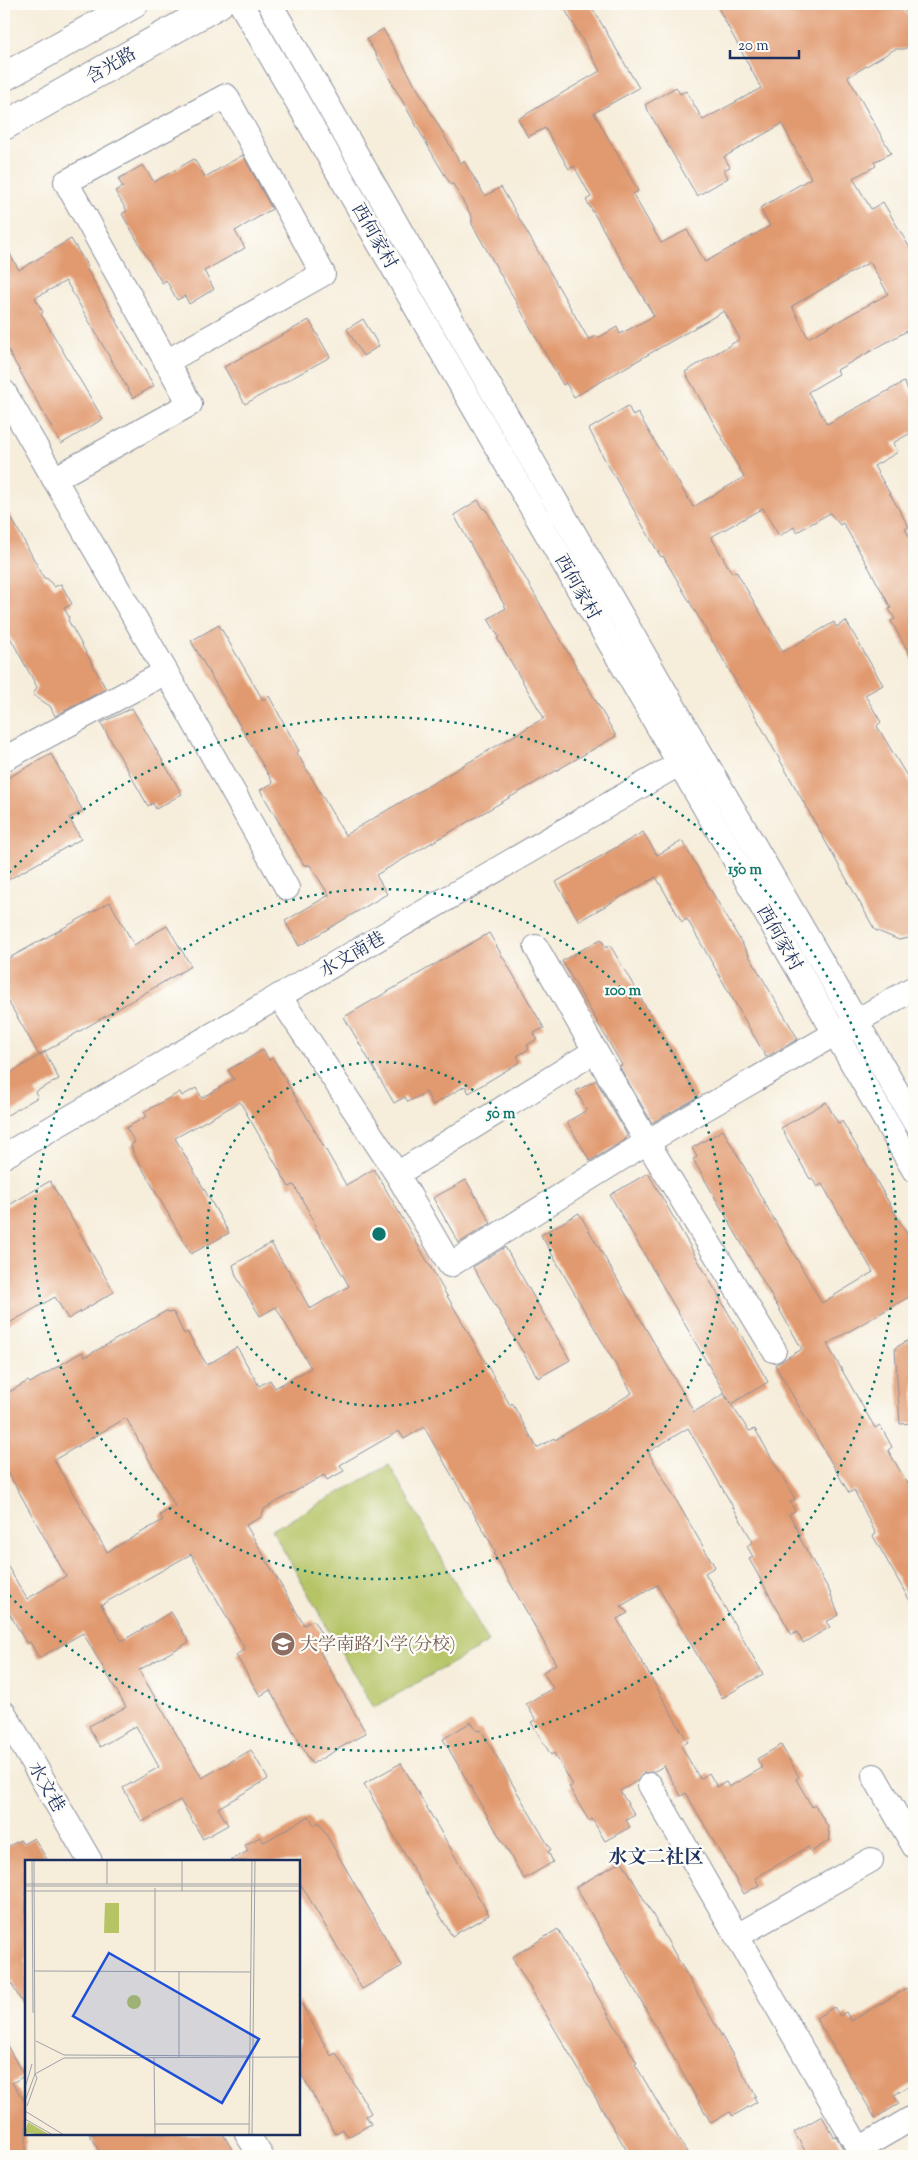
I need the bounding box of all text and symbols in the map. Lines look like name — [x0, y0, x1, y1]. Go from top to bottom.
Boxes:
scale bar — [730, 28, 799, 60]
text: 20 m — [738, 36, 769, 57]
street label: 含光路 — [82, 42, 142, 91]
street label: 西何家村 — [344, 199, 403, 275]
street label: 西何家村 — [547, 550, 606, 626]
text: 150 m — [728, 860, 762, 881]
street label: 西何家村 — [749, 901, 808, 977]
street label: 水文南巷 — [315, 926, 391, 985]
text: 100 m — [605, 981, 642, 1002]
text: 50 m — [486, 1104, 516, 1125]
centre of rings — [370, 1225, 388, 1243]
school or university icon: 大学南路小学(分校) — [270, 1631, 296, 1657]
place label: 大学南路小学(分校) — [300, 1633, 456, 1659]
street label: 水文巷 — [21, 1758, 70, 1818]
district label: 水文二社区 — [608, 1845, 704, 1872]
inset map — [25, 1860, 300, 2135]

